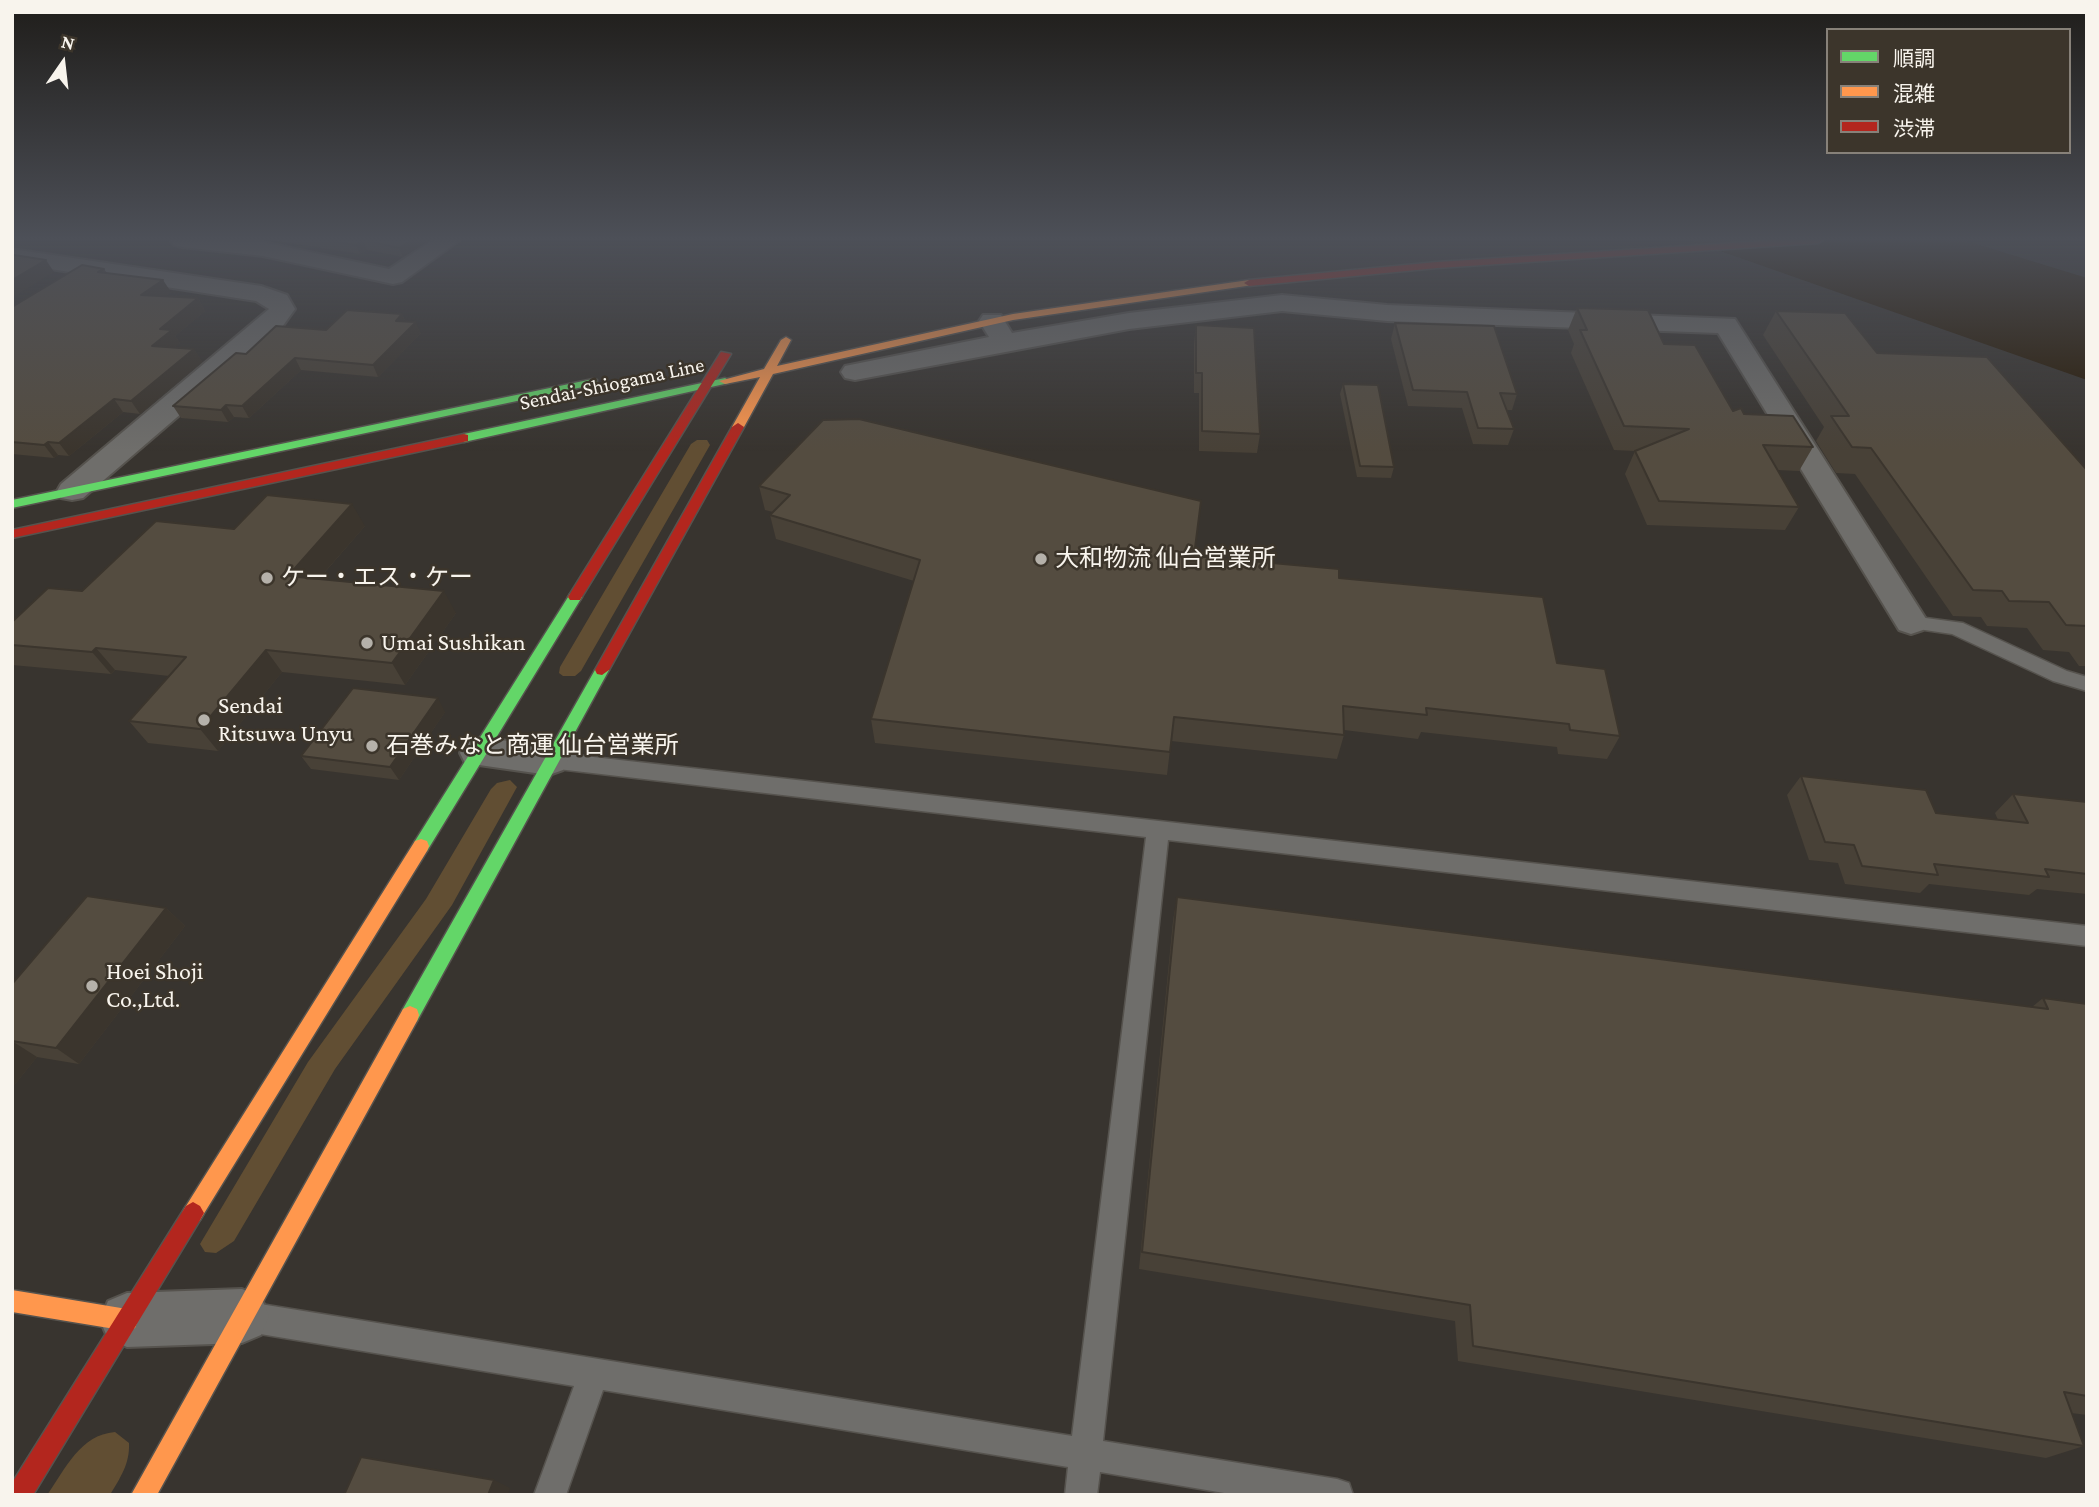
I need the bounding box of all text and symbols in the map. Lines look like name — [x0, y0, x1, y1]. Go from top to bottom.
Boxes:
north arrow — [28, 28, 98, 98]
legend — [1826, 28, 2071, 154]
text: N — [59, 30, 77, 54]
text: 順調 — [1893, 47, 1935, 71]
text: 混雑 — [1893, 82, 1935, 106]
text: 渋滞 — [1893, 117, 1935, 141]
street label: Sendai-Shiogama Line — [517, 352, 707, 416]
place label: 大和物流 仙台営業所 — [1055, 545, 1275, 573]
marker: 大和物流 仙台営業所 — [1033, 551, 1049, 567]
place label: ケー・エス・ケー — [281, 564, 473, 592]
marker: ケー・エス・ケー — [259, 570, 275, 586]
place label: Umai Sushikan — [381, 629, 526, 657]
marker: Umai Sushikan — [359, 635, 375, 651]
place label: Sendai Ritsuwa Unyu — [218, 692, 353, 748]
marker: Sendai Ritsuwa Unyu — [196, 712, 212, 728]
place label: 石巻みなと商運 仙台営業所 — [386, 732, 678, 760]
marker: 石巻みなと商運 仙台営業所 — [364, 738, 380, 754]
place label: Hoei Shoji Co.,Ltd. — [106, 958, 203, 1014]
marker: Hoei Shoji Co.,Ltd. — [84, 978, 100, 994]

